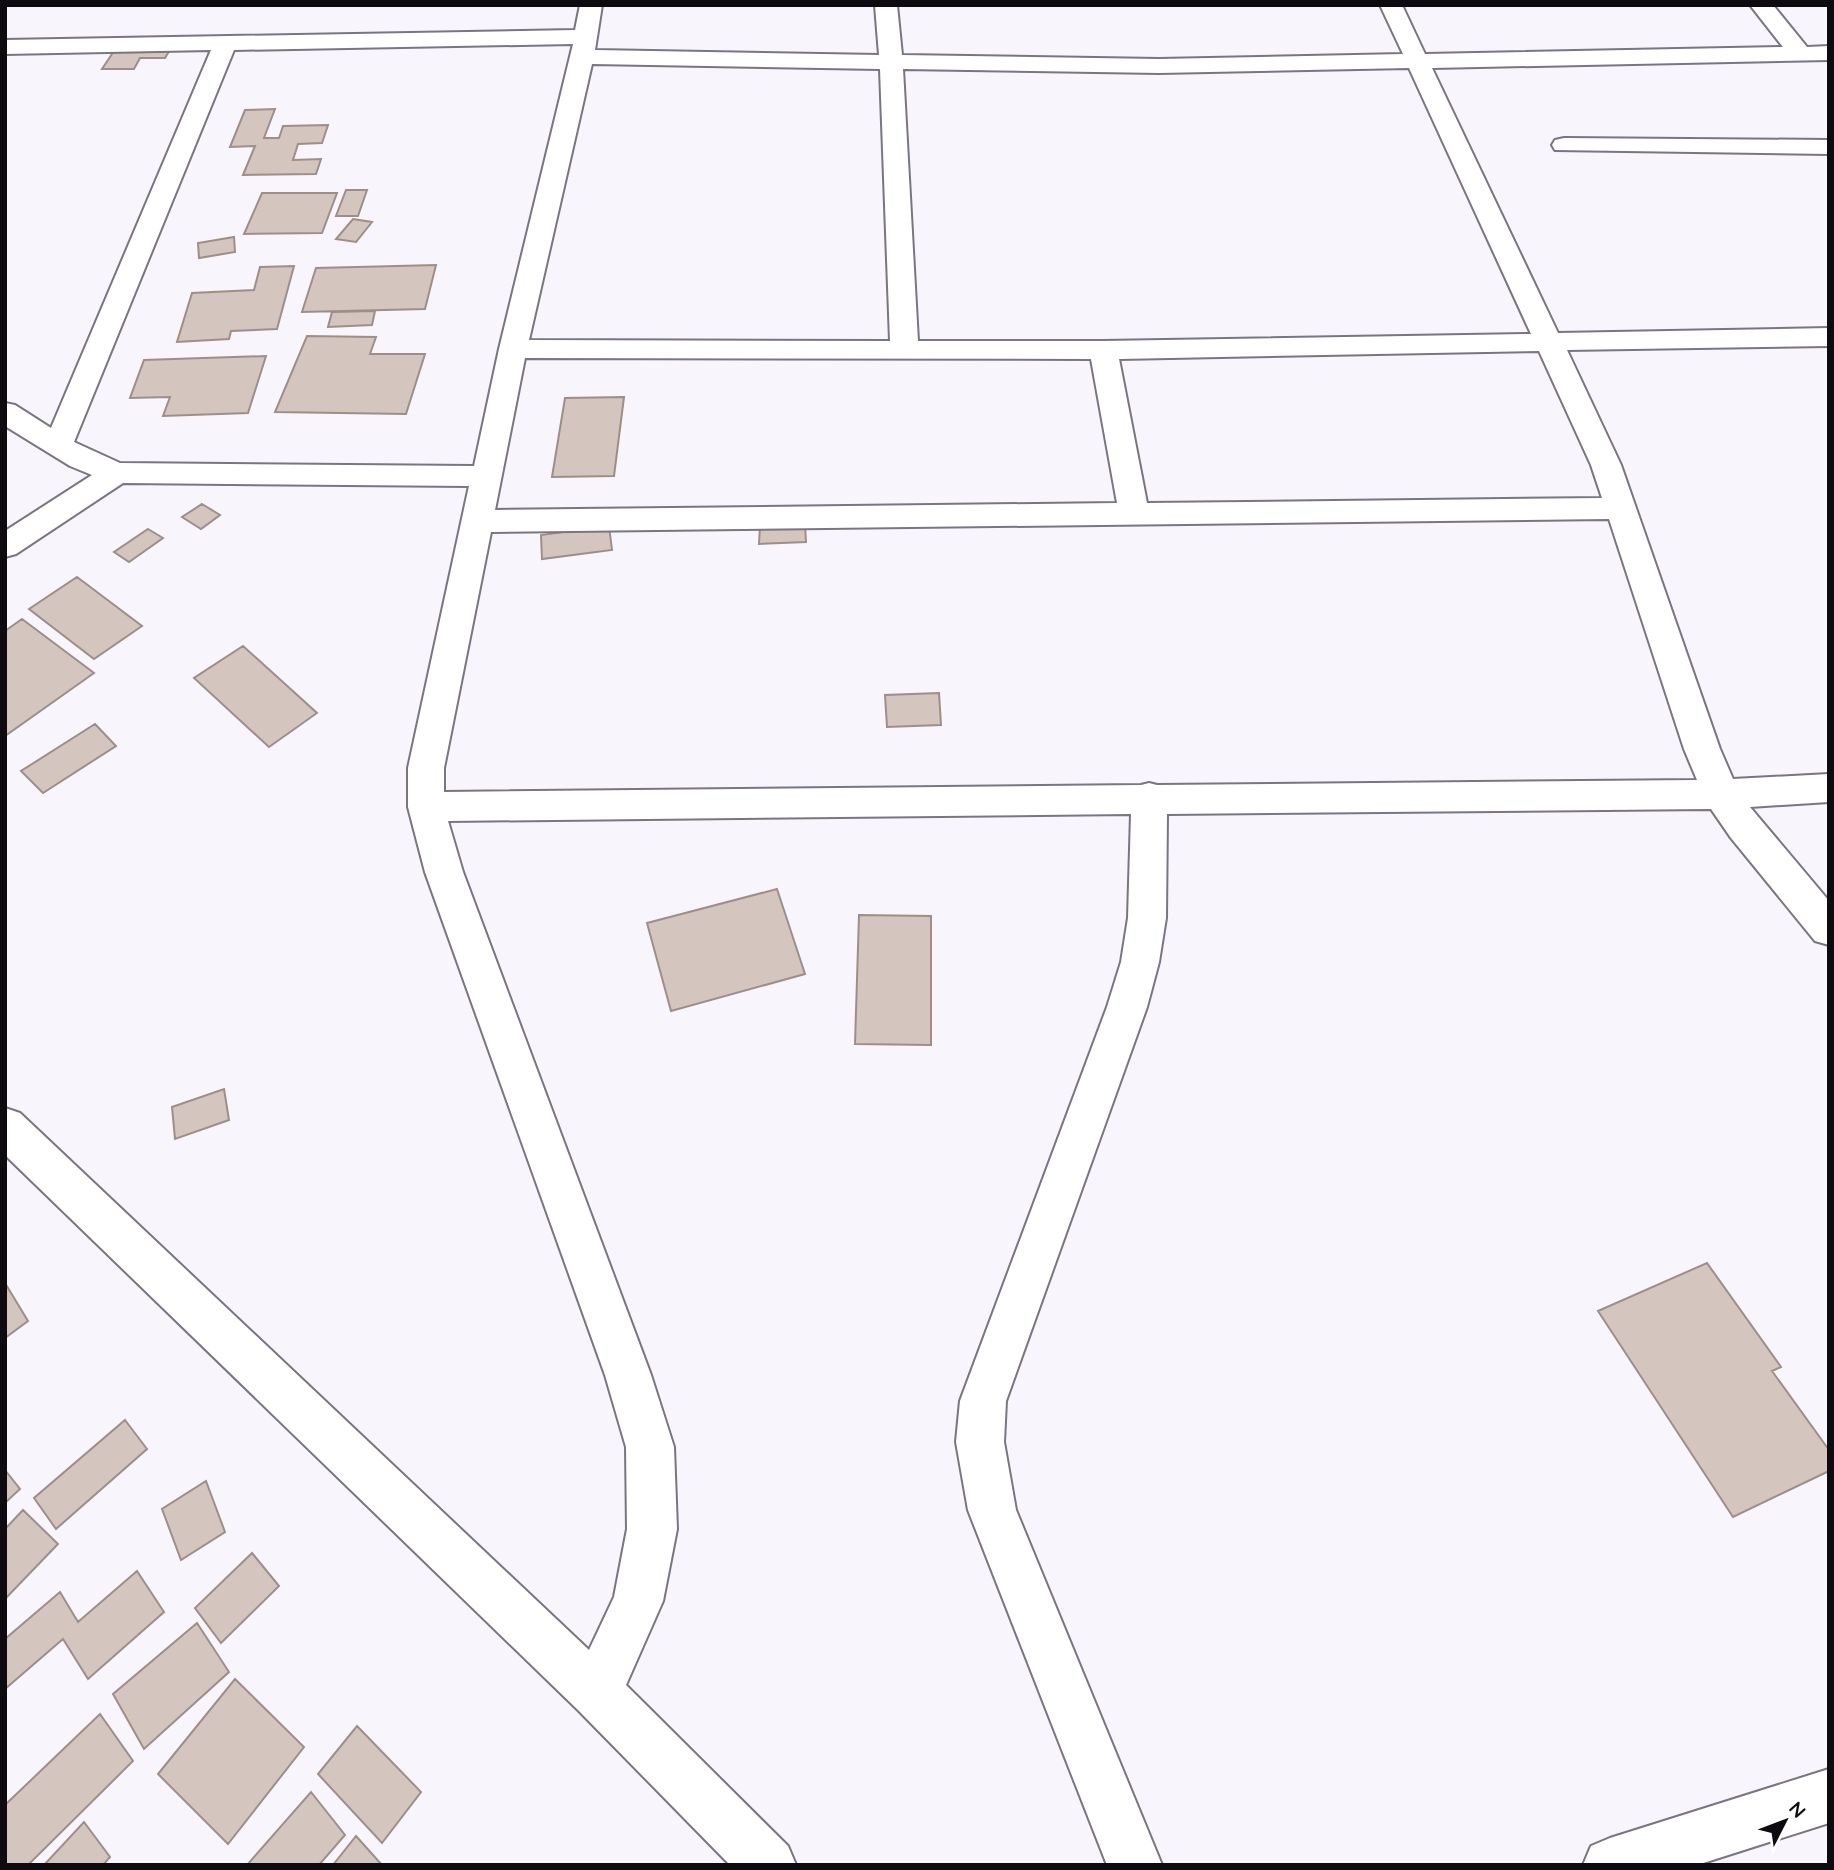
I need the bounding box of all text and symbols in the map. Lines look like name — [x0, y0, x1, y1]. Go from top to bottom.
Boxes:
north arrow — [1750, 1786, 1820, 1856]
text: N — [1784, 1796, 1811, 1823]

